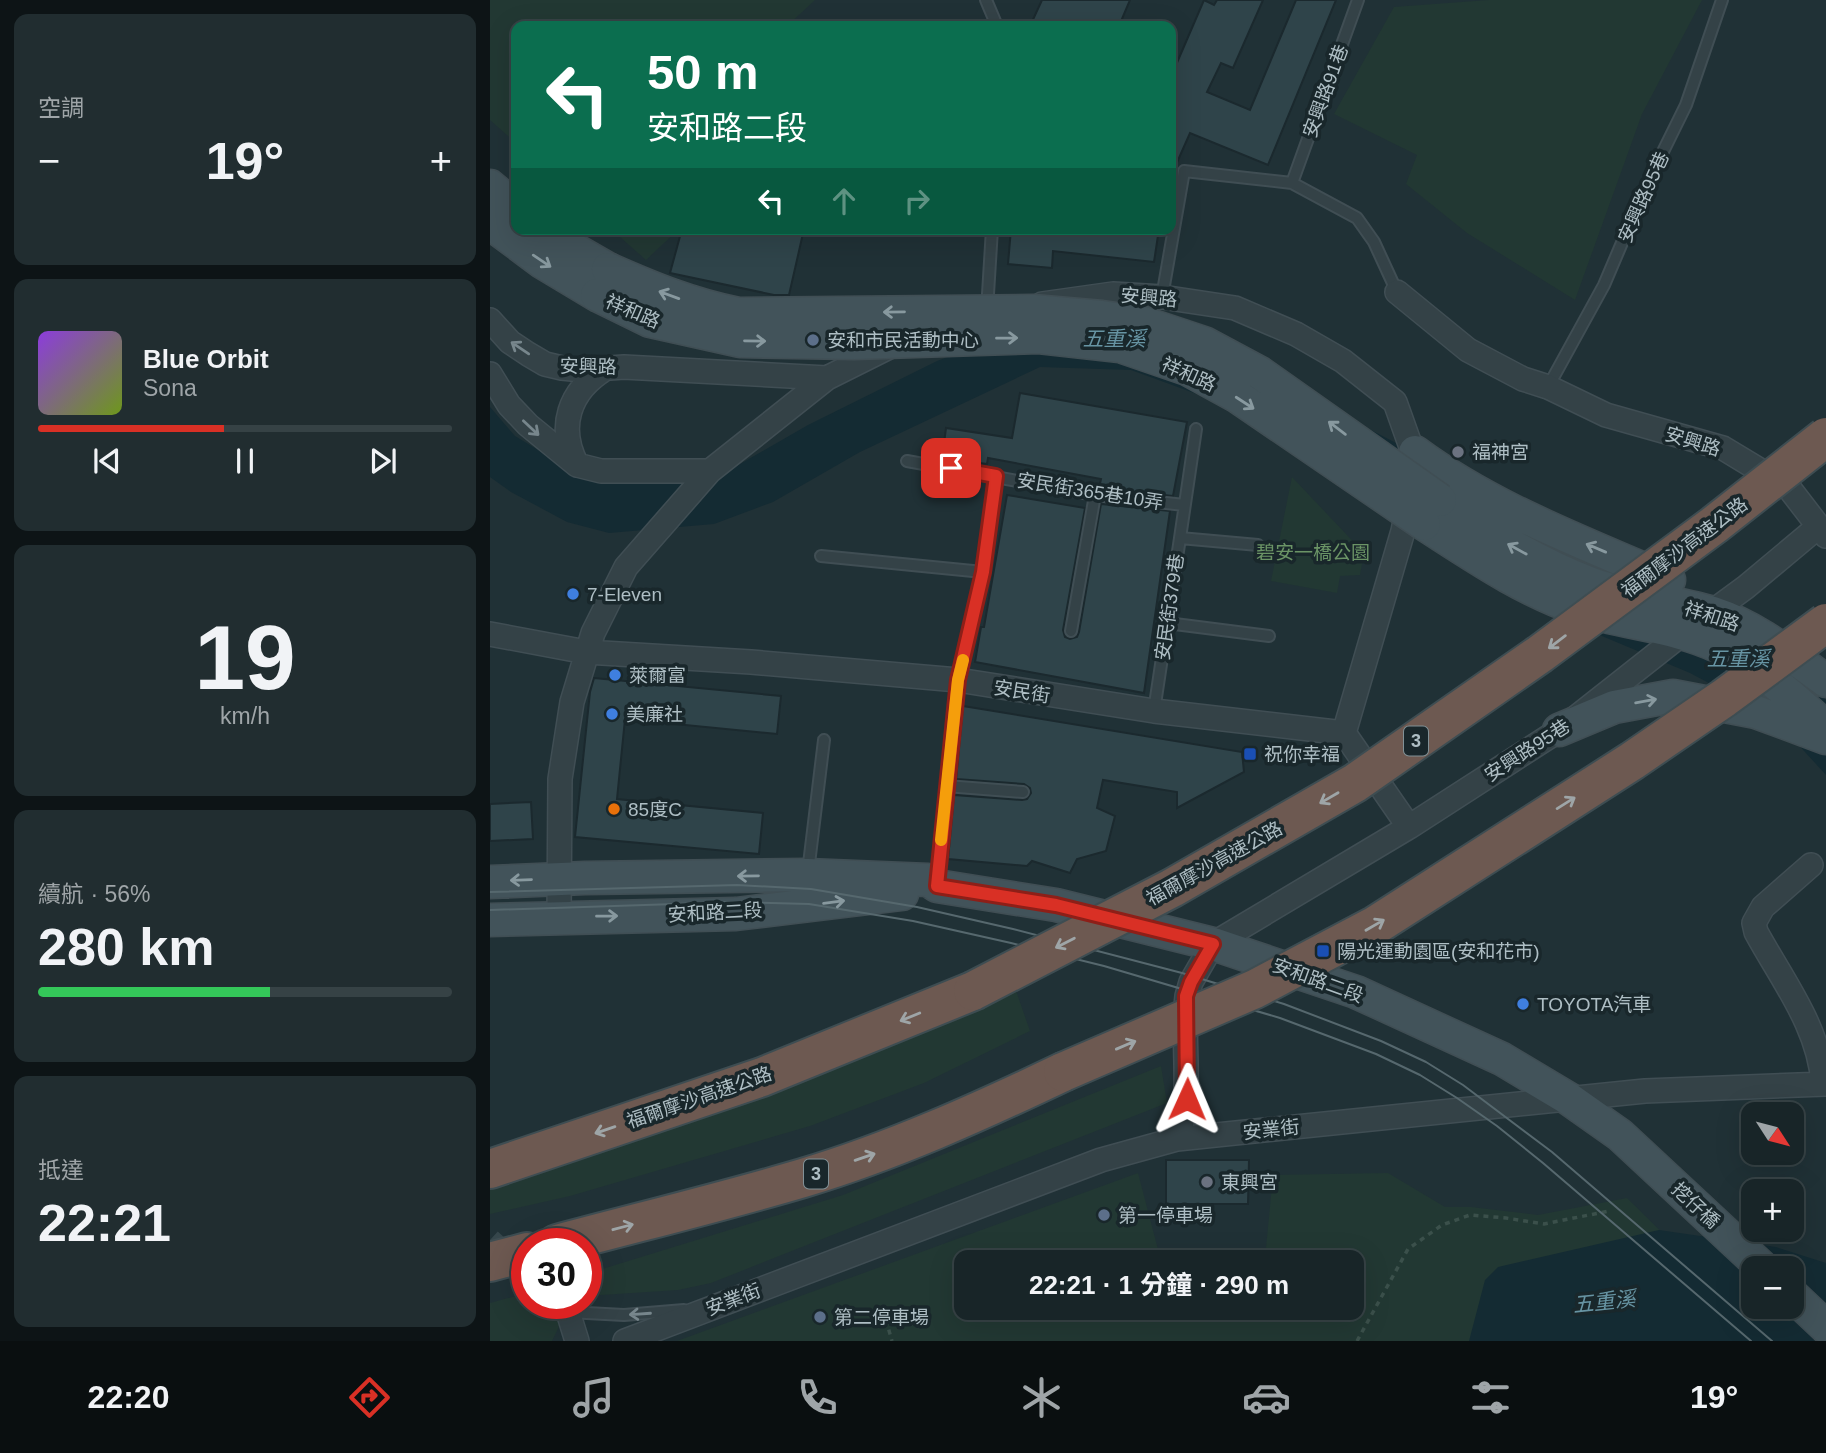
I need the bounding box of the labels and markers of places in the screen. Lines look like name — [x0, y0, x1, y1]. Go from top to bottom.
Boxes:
place label: 安和市民活動中心 — [827, 330, 979, 351]
marker: 安和市民活動中心 — [805, 332, 821, 348]
pin — [921, 438, 981, 498]
place label: 福神宮 — [1472, 442, 1529, 463]
marker: 福神宮 — [1450, 444, 1466, 460]
place label: 7-Eleven — [587, 584, 662, 605]
marker: 7-Eleven — [565, 586, 581, 602]
place label: 萊爾富 — [629, 665, 686, 686]
marker: 萊爾富 — [607, 667, 623, 683]
place label: 美廉社 — [626, 704, 683, 725]
marker: 美廉社 — [604, 706, 620, 722]
place label: 祝你幸福 — [1264, 744, 1340, 765]
marker: 祝你幸福 — [1242, 746, 1258, 762]
place label: 85度C — [628, 799, 682, 820]
marker: 85度C — [606, 801, 622, 817]
place label: 陽光運動園區(安和花市) — [1337, 941, 1540, 962]
marker: 陽光運動園區(安和花市) — [1315, 943, 1331, 959]
place label: TOYOTA汽車 — [1537, 994, 1651, 1015]
marker: TOYOTA汽車 — [1515, 996, 1531, 1012]
place label: 東興宮 — [1221, 1172, 1278, 1193]
marker: 東興宮 — [1199, 1174, 1215, 1190]
place label: 第一停車場 — [1118, 1205, 1213, 1226]
marker: 第一停車場 — [1096, 1207, 1112, 1223]
place label: 第二停車場 — [834, 1307, 929, 1328]
marker: 第二停車場 — [812, 1309, 828, 1325]

